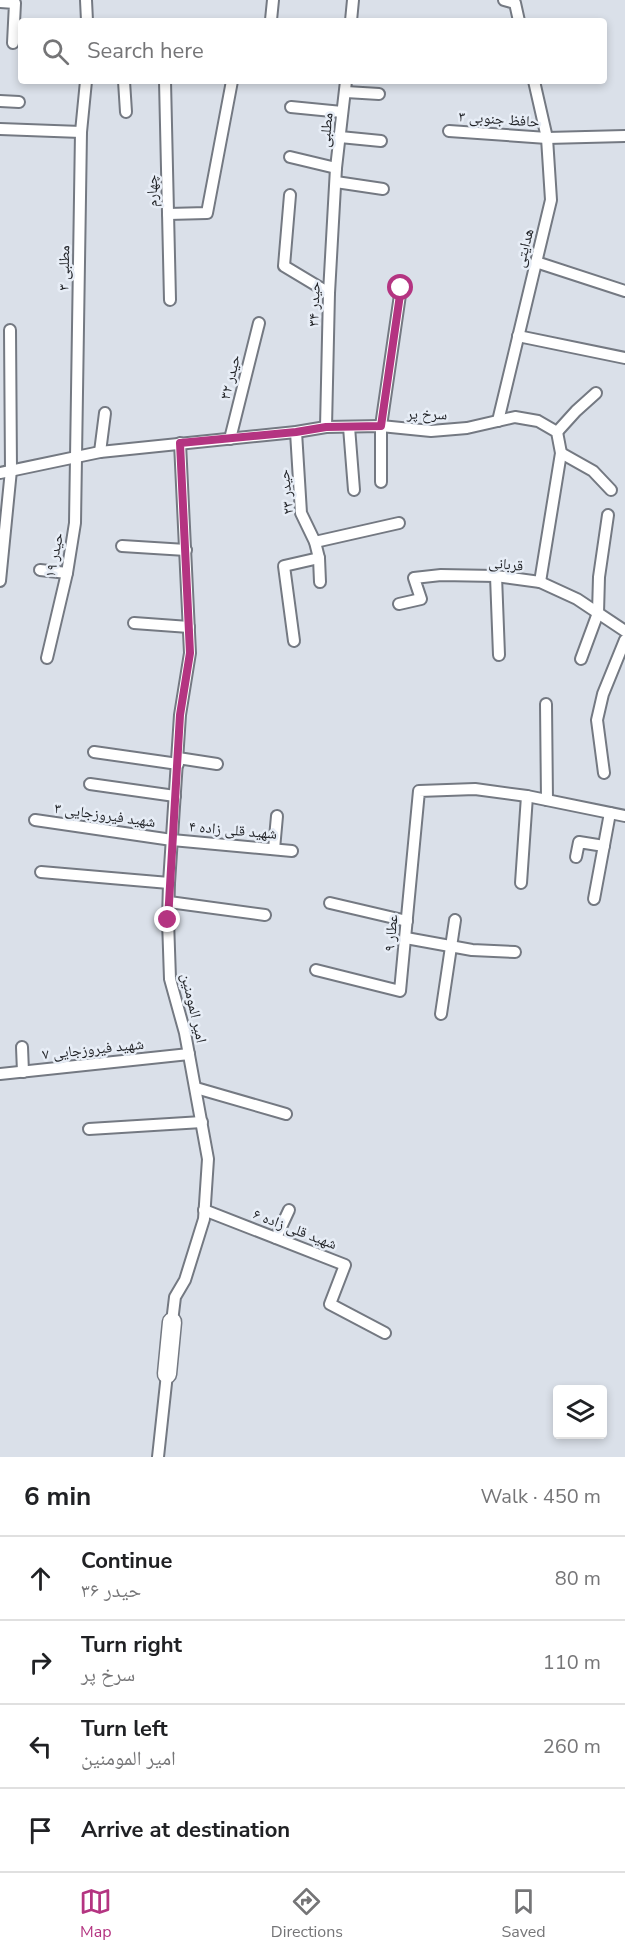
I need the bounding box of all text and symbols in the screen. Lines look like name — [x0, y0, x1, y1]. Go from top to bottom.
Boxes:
search box — [18, 18, 607, 84]
icon: search — [39, 35, 72, 68]
text: Search here — [87, 36, 204, 66]
street label: حافظ جنوبی ۳ — [458, 106, 541, 132]
street label: مطلبی — [314, 112, 338, 148]
street label: چهارم — [142, 174, 162, 207]
street label: هدایتی — [510, 227, 538, 269]
street label: مطلبی ۳ — [54, 245, 74, 291]
route start — [387, 274, 413, 300]
street label: حیدر ۳۴ — [303, 281, 325, 327]
street label: حیدر ۳۲ — [215, 352, 245, 401]
street label: سرخ پر — [406, 404, 448, 424]
street label: حیدر ۲۳ — [274, 468, 298, 516]
street label: حیدر ۱۹ — [40, 530, 68, 579]
street label: قربانی — [488, 552, 524, 576]
street label: شهید فیروزجایی ۳ — [53, 798, 157, 832]
street label: شهید قلی زاده ۴ — [188, 816, 278, 844]
route end — [154, 906, 180, 932]
street label: عطار ۹ — [379, 913, 403, 952]
street label: امیر المومنین — [176, 971, 212, 1045]
street label: شهید فیروزجایی ۷ — [41, 1034, 145, 1064]
street label: شهید قلی زاده ۶ — [250, 1204, 340, 1254]
map controls — [553, 1385, 607, 1439]
button: layers — [553, 1385, 607, 1439]
text: 6 min — [24, 1479, 91, 1514]
text: Walk · 450 m — [481, 1483, 601, 1510]
text: Continue — [81, 1546, 172, 1576]
icon: ahead — [24, 1562, 57, 1595]
text: 80 m — [555, 1565, 601, 1592]
text: حیدر ۳۶ — [81, 1577, 141, 1604]
text: Turn right — [81, 1630, 182, 1660]
icon: right — [24, 1646, 57, 1679]
text: 110 m — [543, 1649, 601, 1676]
text: سرخ پر — [81, 1661, 135, 1688]
text: Turn left — [81, 1714, 168, 1744]
icon: left — [24, 1730, 57, 1763]
text: 260 m — [543, 1733, 601, 1760]
text: امیر المومنین — [81, 1745, 176, 1772]
icon: arrive — [24, 1814, 57, 1847]
text: Arrive at destination — [81, 1815, 290, 1845]
tab: Map — [79, 1885, 112, 1943]
tab: Directions — [271, 1885, 343, 1943]
tab: Saved — [502, 1885, 546, 1943]

